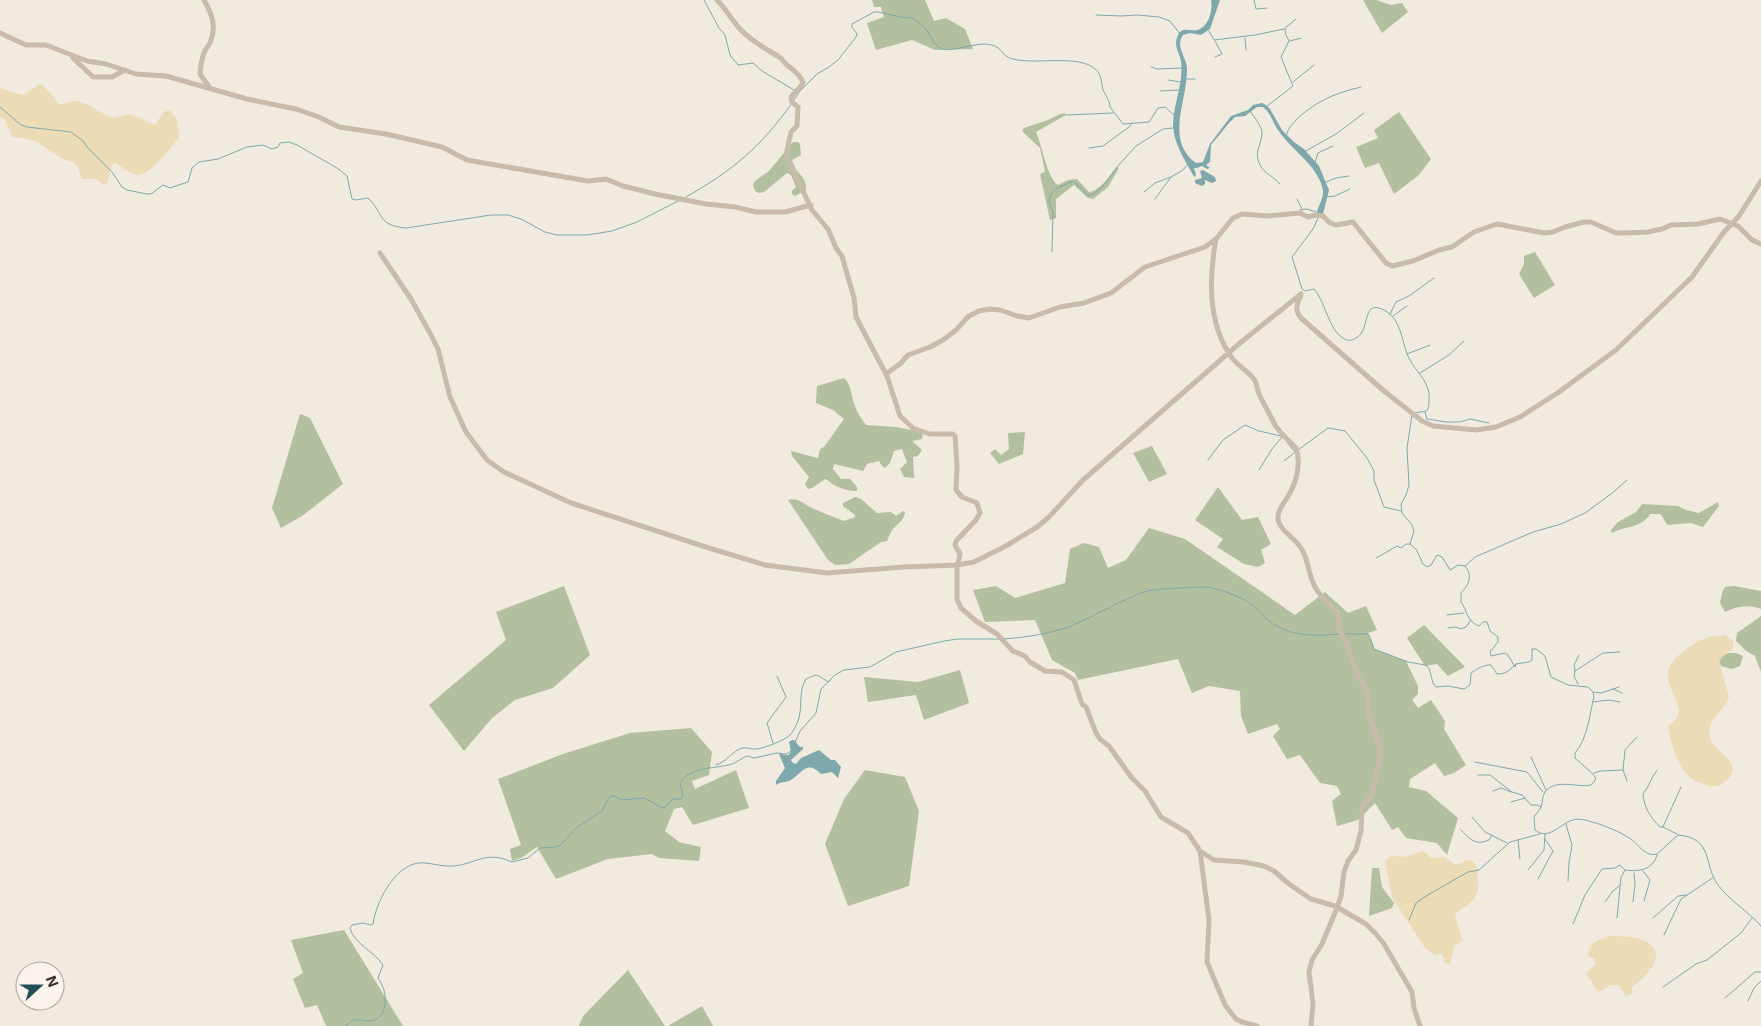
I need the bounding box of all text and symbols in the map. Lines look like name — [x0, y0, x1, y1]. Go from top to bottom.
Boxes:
north arrow — [15, 961, 65, 1011]
text: N — [43, 973, 62, 989]

